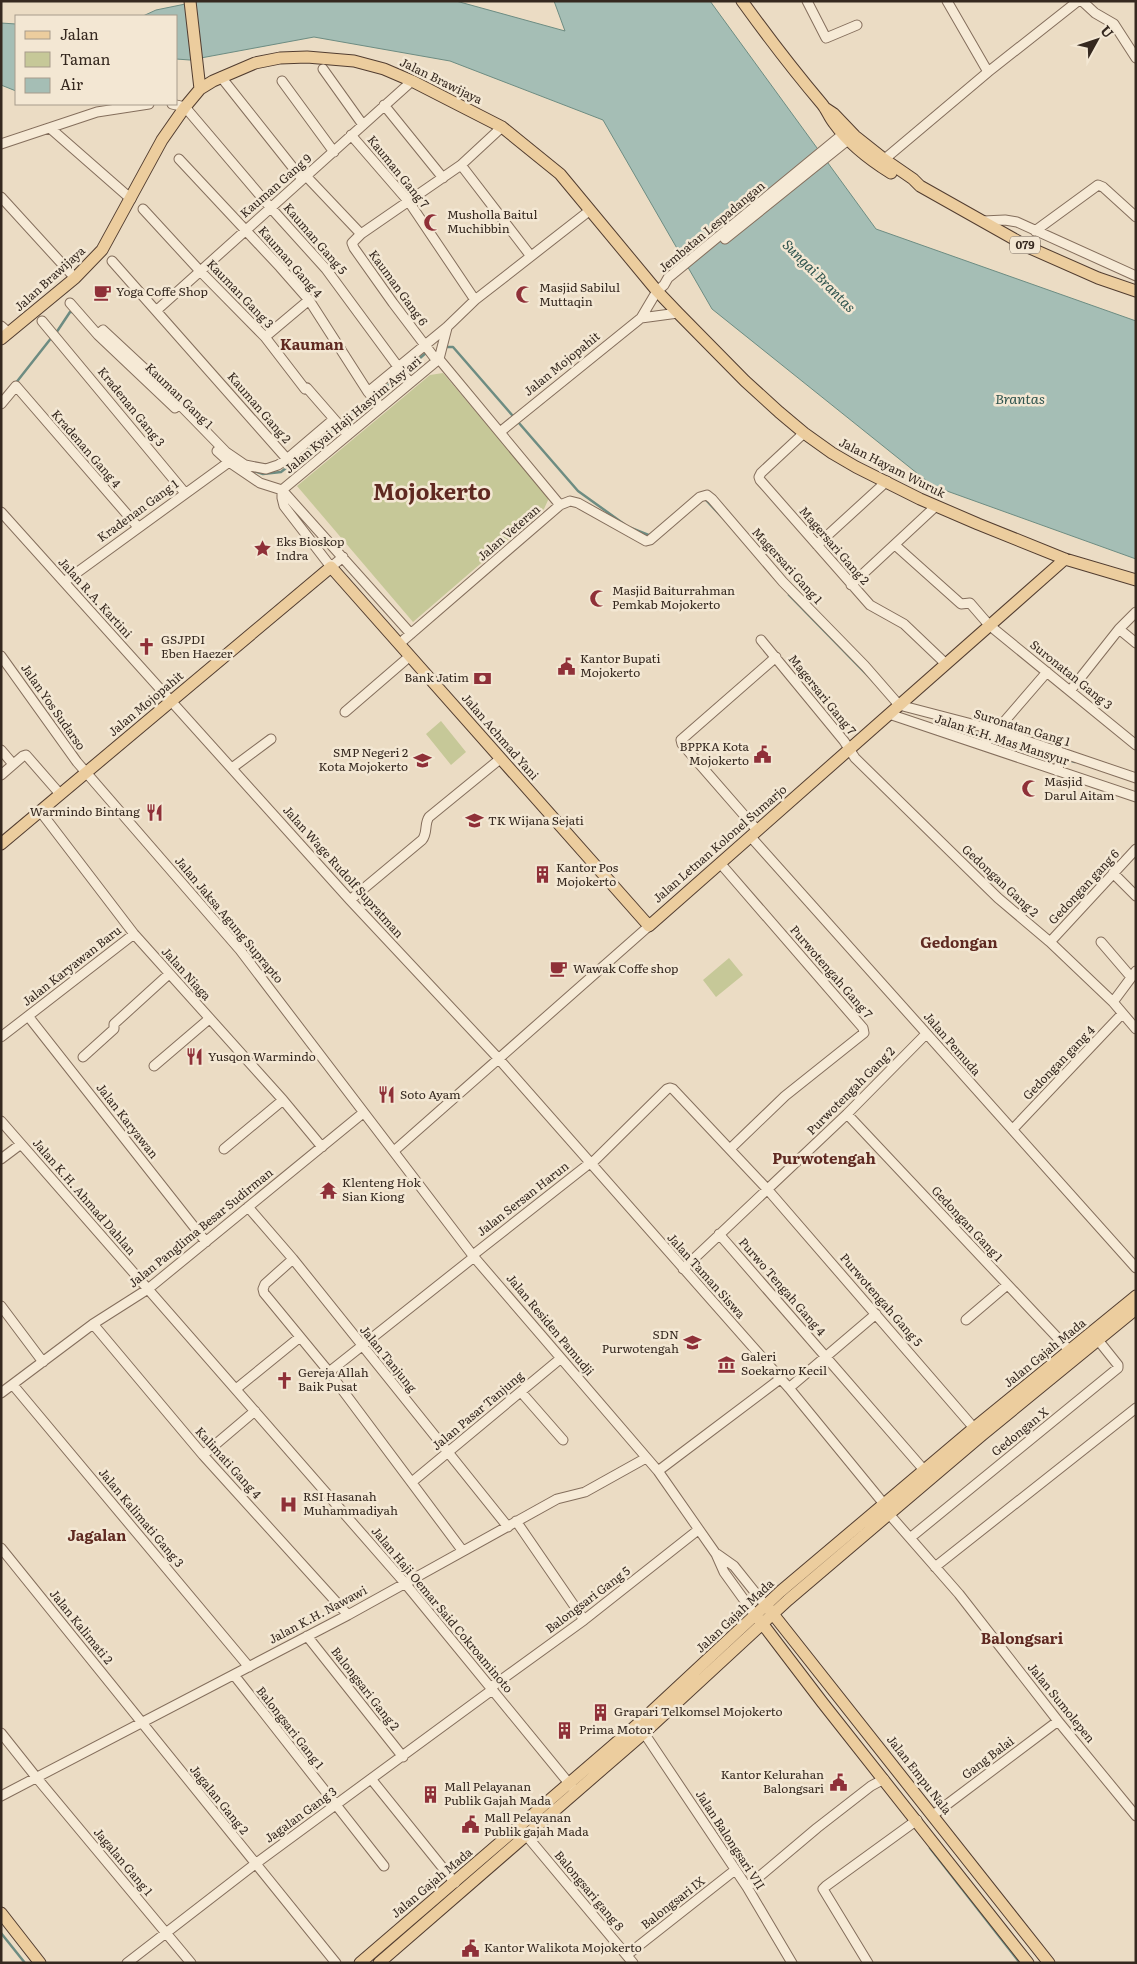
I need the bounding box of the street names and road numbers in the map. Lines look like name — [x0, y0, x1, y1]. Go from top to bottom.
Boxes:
street label: Jalan Brawijaya — [397, 52, 486, 108]
street label: Kauman Gang 7 — [364, 131, 434, 212]
street label: Kauman Gang 9 — [236, 149, 315, 221]
street label: Jembatan Lespadangan — [654, 176, 768, 276]
street label: Kauman Gang 5 — [280, 199, 352, 278]
street label: Kauman Gang 4 — [254, 221, 327, 301]
road number: 079 — [1010, 236, 1040, 254]
street label: Jalan Brawijaya — [10, 241, 89, 315]
street label: Kauman Gang 6 — [365, 246, 433, 329]
street label: Kauman Gang 3 — [203, 255, 278, 332]
street label: Jalan Mojopahit — [520, 327, 603, 400]
street label: Jalan Kyai Haji Hasyim Asy'ari — [280, 351, 425, 477]
street label: Kauman Gang 1 — [142, 358, 218, 432]
street label: Kradenan Gang 3 — [94, 363, 170, 450]
street label: Kauman Gang 2 — [224, 368, 296, 447]
street label: Kradenan Gang 4 — [48, 405, 126, 492]
street label: Jalan Hayam Wuruk — [836, 432, 949, 502]
street label: Kradenan Gang 1 — [93, 475, 182, 546]
street label: Jalan Veteran — [473, 500, 544, 565]
street label: Magersari Gang 2 — [796, 502, 874, 589]
street label: Magersari Gang 1 — [748, 523, 827, 608]
street label: Jalan R.A. Kartini — [55, 553, 137, 642]
street label: Suronatan Gang 3 — [1027, 635, 1117, 713]
street label: Magersari Gang 7 — [785, 650, 861, 738]
street label: Jalan Yos Sudarso — [17, 659, 90, 753]
street label: Jalan Mojopahit — [104, 666, 187, 740]
street label: Jalan Achmad Yani — [458, 689, 543, 784]
street label: Suronatan Gang 1 — [972, 704, 1073, 750]
street label: Jalan K.H. Mas Mansyur — [933, 709, 1072, 769]
street label: Jalan Letnan Kolonel Sumarjo — [648, 780, 790, 907]
street label: Jalan Wage Rudolf Supratman — [279, 801, 408, 942]
street label: Gedongan Gang 2 — [958, 840, 1043, 921]
street label: Gedongan gang 6 — [1044, 844, 1123, 928]
street label: Jalan Jaksa Agung Suprapto — [171, 852, 288, 987]
street label: Jalan Karyawan Baru — [18, 920, 125, 1010]
street label: Purwotengah Gang 7 — [786, 921, 877, 1022]
street label: Jalan Niaga — [158, 943, 216, 1004]
street label: Jalan Pemuda — [920, 1007, 986, 1080]
street label: Gedongan gang 4 — [1018, 1021, 1099, 1104]
street label: Purwotengah Gang 2 — [802, 1042, 898, 1138]
street label: Jalan Karyawan — [93, 1079, 163, 1162]
street label: Jalan K.H. Ahmad Dahlan — [29, 1134, 141, 1259]
street label: Jalan Sersan Harun — [473, 1157, 572, 1240]
street label: Jalan Panglima Besar Sudirman — [124, 1163, 277, 1291]
street label: Gedongan Gang 1 — [928, 1181, 1008, 1265]
street label: Jalan Taman Siswa — [663, 1229, 750, 1322]
street label: Purwo Tengah Gang 4 — [735, 1233, 831, 1340]
street label: Purwotengah Gang 5 — [836, 1249, 927, 1350]
street label: Jalan Residen Pamudji — [503, 1270, 599, 1379]
street label: Jalan Gajah Mada — [999, 1313, 1090, 1391]
street label: Jalan Tanjung — [356, 1321, 422, 1396]
street label: Jalan Pasar Tanjung — [428, 1366, 527, 1454]
street label: Gedongan X — [987, 1402, 1052, 1460]
street label: Kalimati Gang 4 — [191, 1422, 266, 1503]
street label: Jalan Kalimati Gang 3 — [95, 1464, 189, 1571]
street label: Jalan Haji Oemar Said Cokroaminoto — [368, 1522, 518, 1696]
street label: Balongsari Gang 5 — [541, 1561, 634, 1637]
street label: Jalan Gajah Mada — [691, 1574, 778, 1656]
street label: Jalan K.H. Nawawi — [265, 1581, 370, 1648]
street label: Jalan Kalimati 2 — [46, 1585, 118, 1668]
street label: Balongsari Gang 2 — [327, 1643, 404, 1734]
street label: Jalan Sumolepen — [1024, 1659, 1100, 1746]
street label: Balongsari Gang 1 — [253, 1682, 329, 1773]
street label: Jalan Empu Nala — [883, 1731, 957, 1818]
street label: Gang Balai — [958, 1732, 1017, 1783]
street label: Jagalan Gang 2 — [186, 1761, 253, 1838]
street label: Jagalan Gang 3 — [261, 1782, 340, 1847]
street label: Jalan Balongsari VII — [692, 1786, 770, 1893]
street label: Jagalan Gang 1 — [90, 1824, 158, 1899]
street label: Jalan Gajah Mada — [387, 1843, 476, 1922]
street label: Balongsari gang 8 — [551, 1846, 629, 1935]
street label: Balongsari IX — [637, 1871, 709, 1933]

